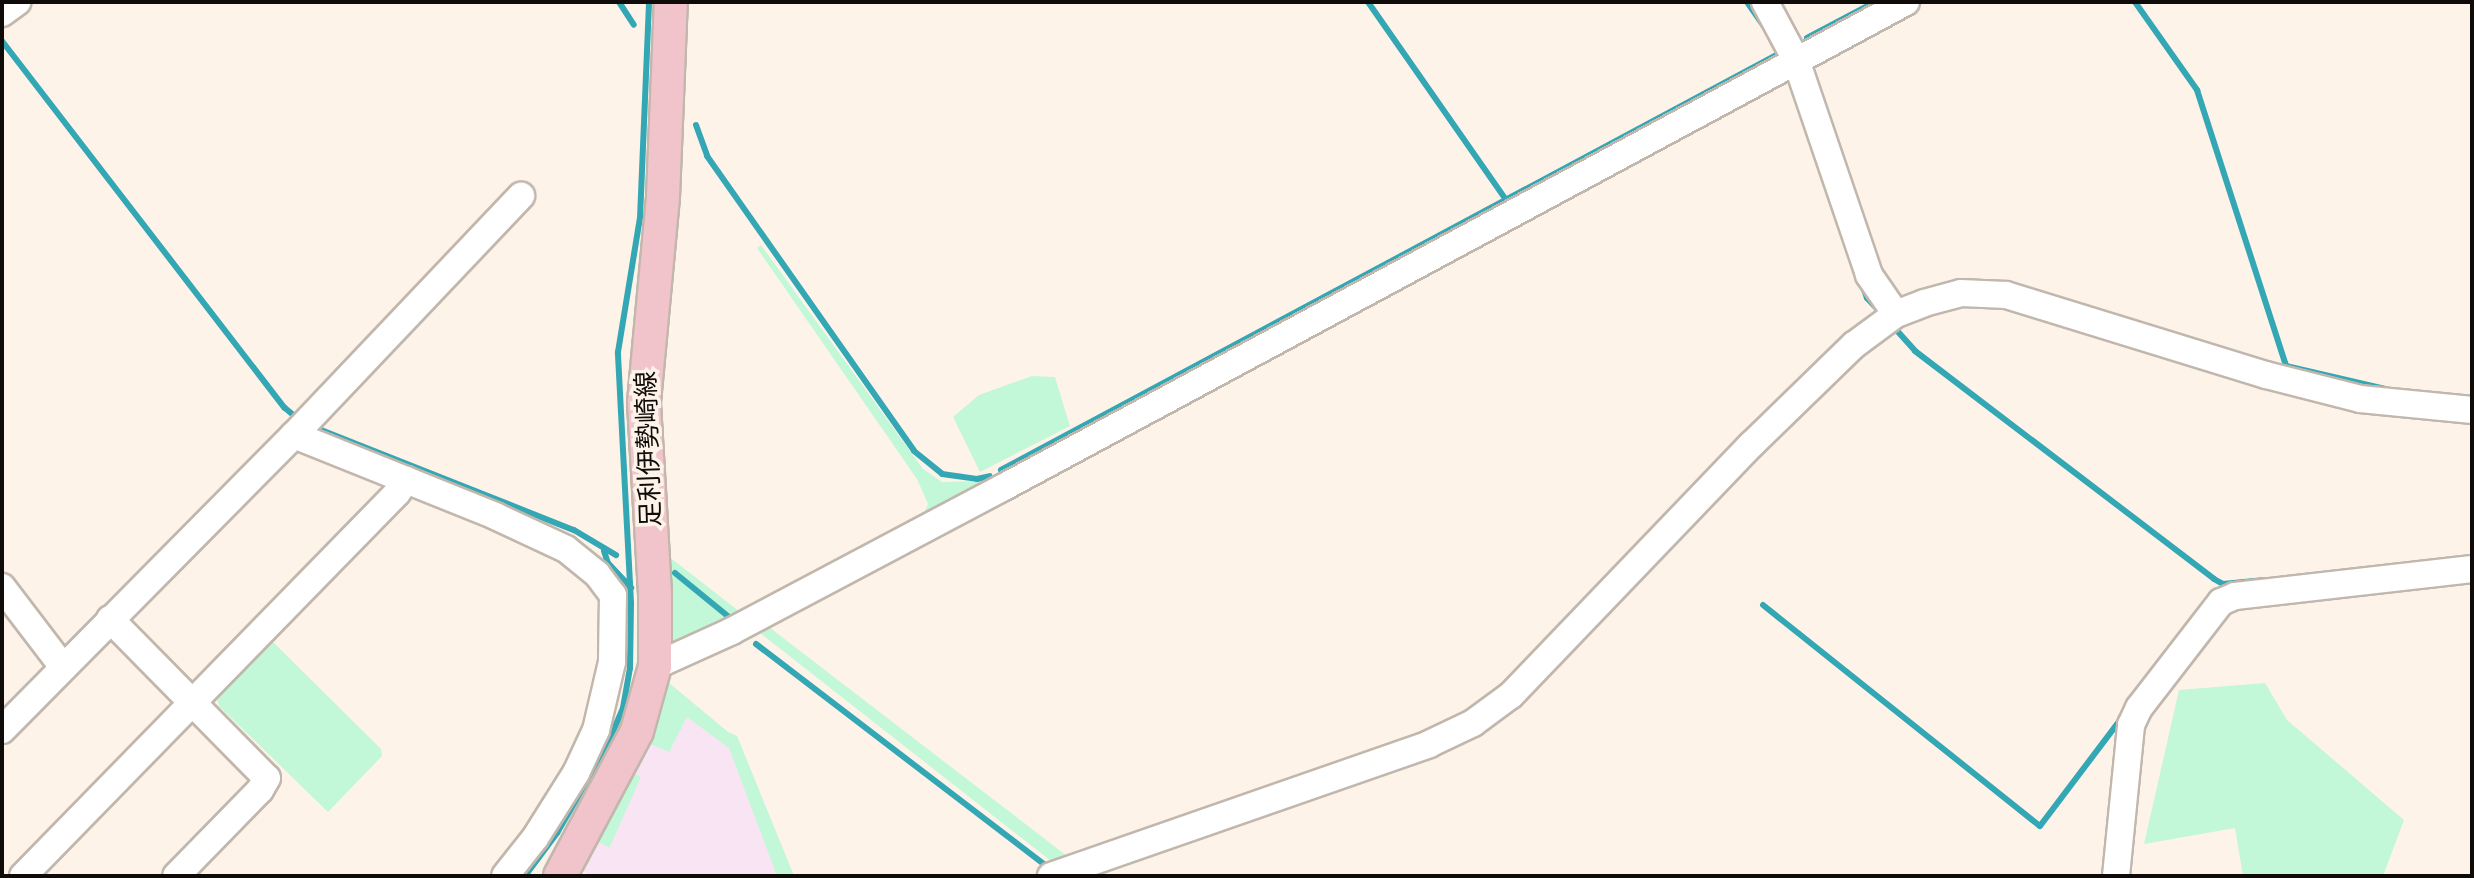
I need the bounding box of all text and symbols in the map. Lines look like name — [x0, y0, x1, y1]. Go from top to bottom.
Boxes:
street label: 足利伊勢崎線 — [631, 371, 667, 527]

